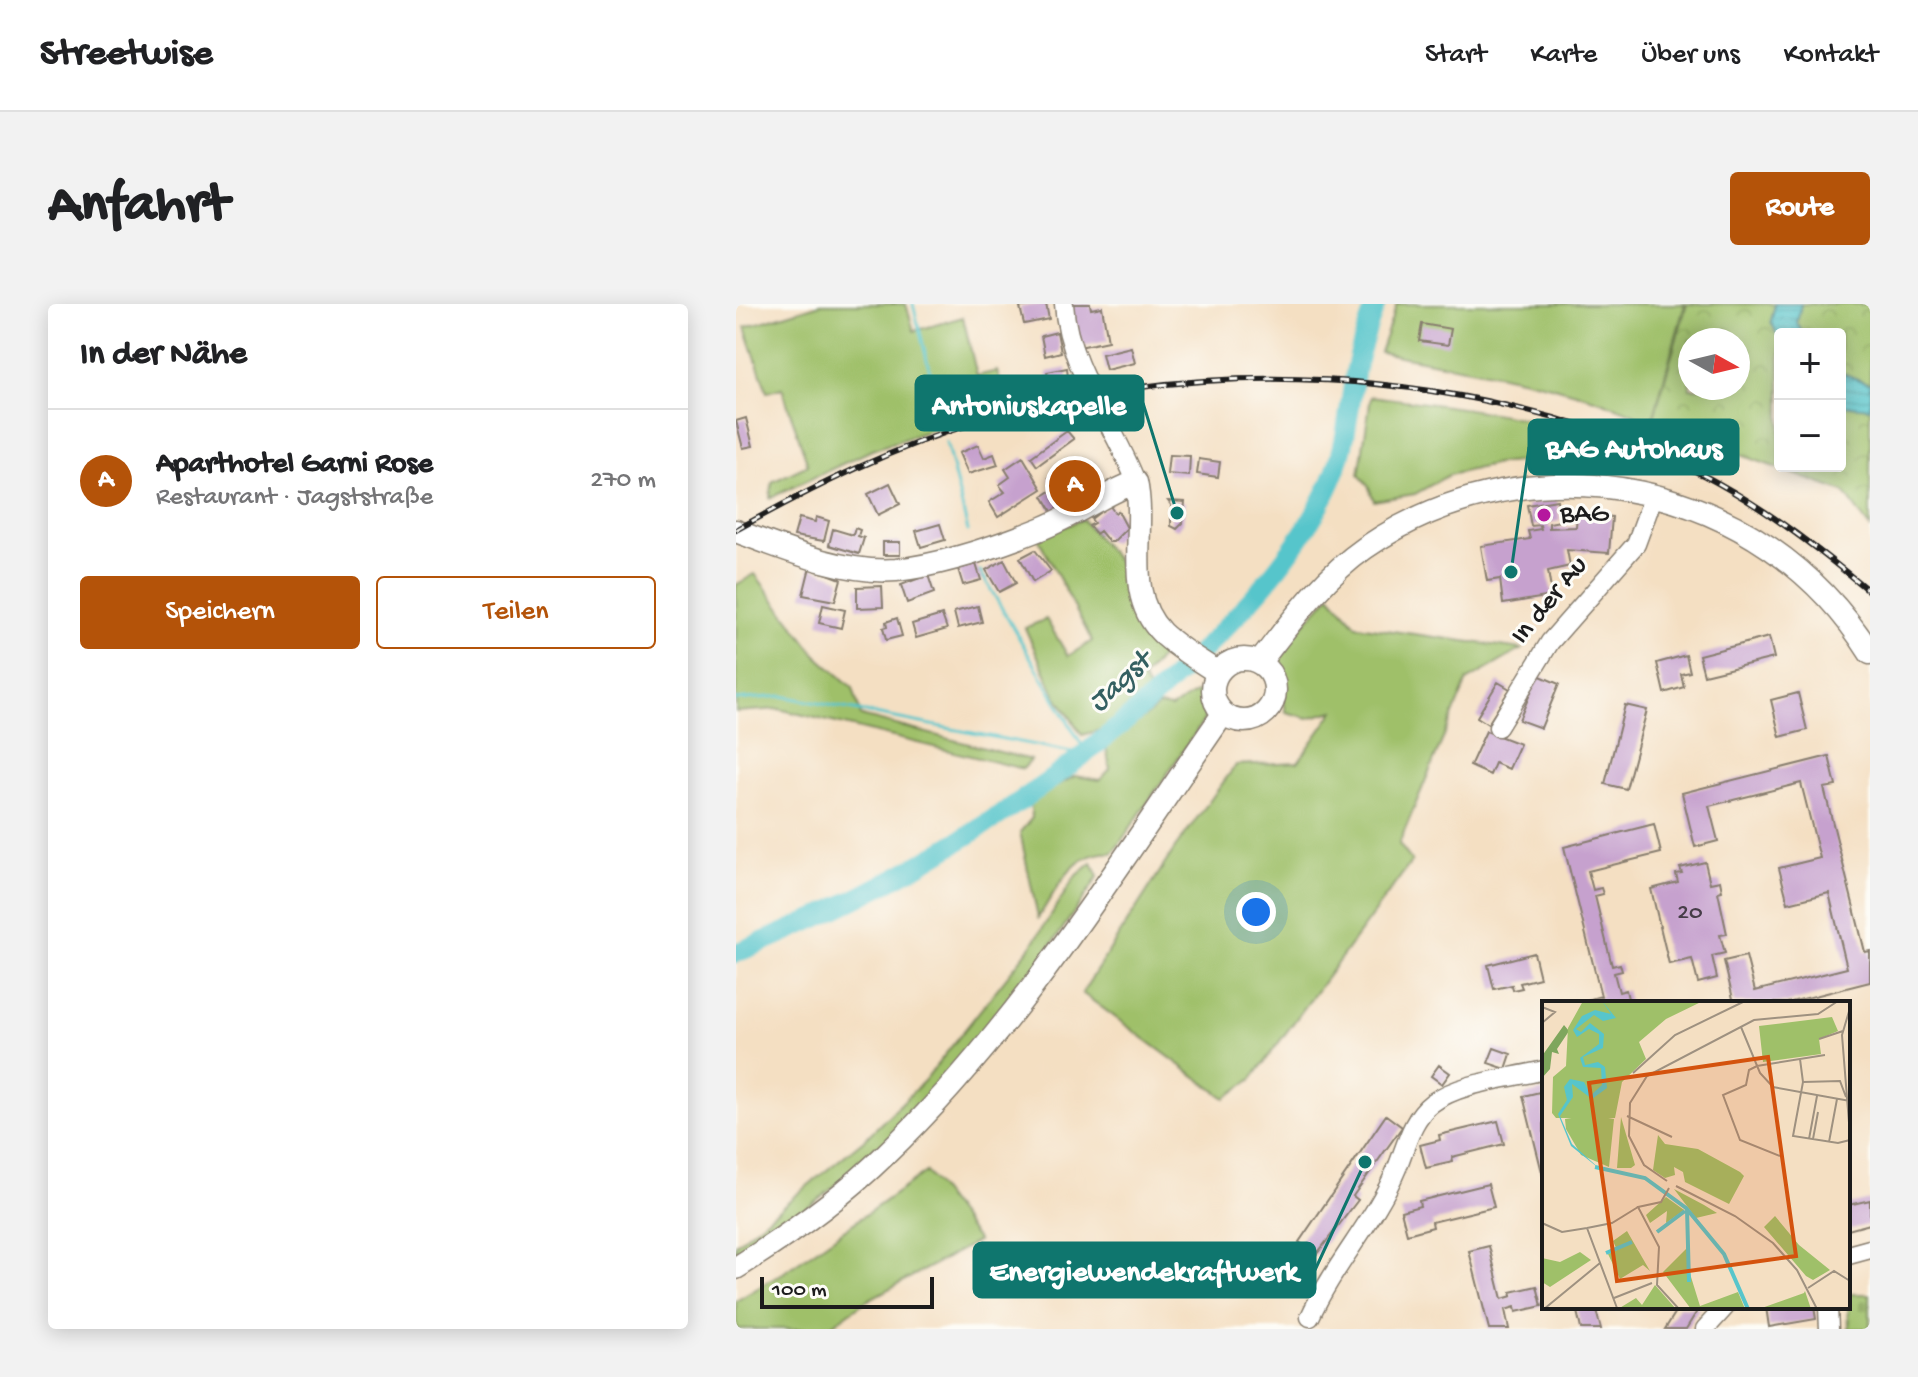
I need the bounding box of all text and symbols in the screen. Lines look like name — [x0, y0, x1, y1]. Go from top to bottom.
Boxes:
text: Streetwise — [40, 33, 213, 77]
text: Start — [1425, 39, 1486, 72]
text: Karte — [1530, 39, 1597, 72]
text: Über uns — [1641, 39, 1740, 72]
text: Kontakt — [1784, 39, 1878, 72]
button: Route — [1730, 172, 1870, 245]
text: Anfahrt — [48, 175, 229, 241]
north arrow — [1678, 328, 1750, 400]
map controls — [1774, 328, 1846, 472]
button: + — [1774, 328, 1846, 400]
text: In der Nähe — [80, 336, 247, 376]
callout: Antoniuskapelle — [916, 376, 1143, 430]
text: Antoniuskapelle — [931, 391, 1128, 426]
button: − — [1774, 400, 1846, 472]
callout: BAG Autohaus — [1529, 420, 1738, 474]
text: BAG Autohaus — [1545, 434, 1724, 469]
text: Aparthotel Garni Rose — [156, 448, 433, 483]
pin: A — [1049, 456, 1101, 516]
text: A — [98, 466, 114, 497]
text: 270 m — [590, 466, 656, 497]
text: Restaurant · Jagststraße — [156, 483, 433, 514]
place label: BAG — [1559, 499, 1610, 532]
marker: BAG — [1535, 506, 1553, 524]
street label: In der Au — [1505, 550, 1595, 652]
button: Speichern — [80, 576, 360, 649]
button: Teilen — [376, 576, 656, 649]
water label: Jagst — [1082, 642, 1163, 721]
your location — [1236, 892, 1276, 932]
house number: 20 — [1677, 899, 1703, 928]
inset map — [1542, 1001, 1850, 1309]
callout: Energiewendekraftwerk — [974, 1243, 1315, 1297]
text: Energiewendekraftwerk — [990, 1257, 1302, 1292]
scale bar — [760, 1273, 934, 1309]
text: 100 m — [772, 1278, 827, 1304]

